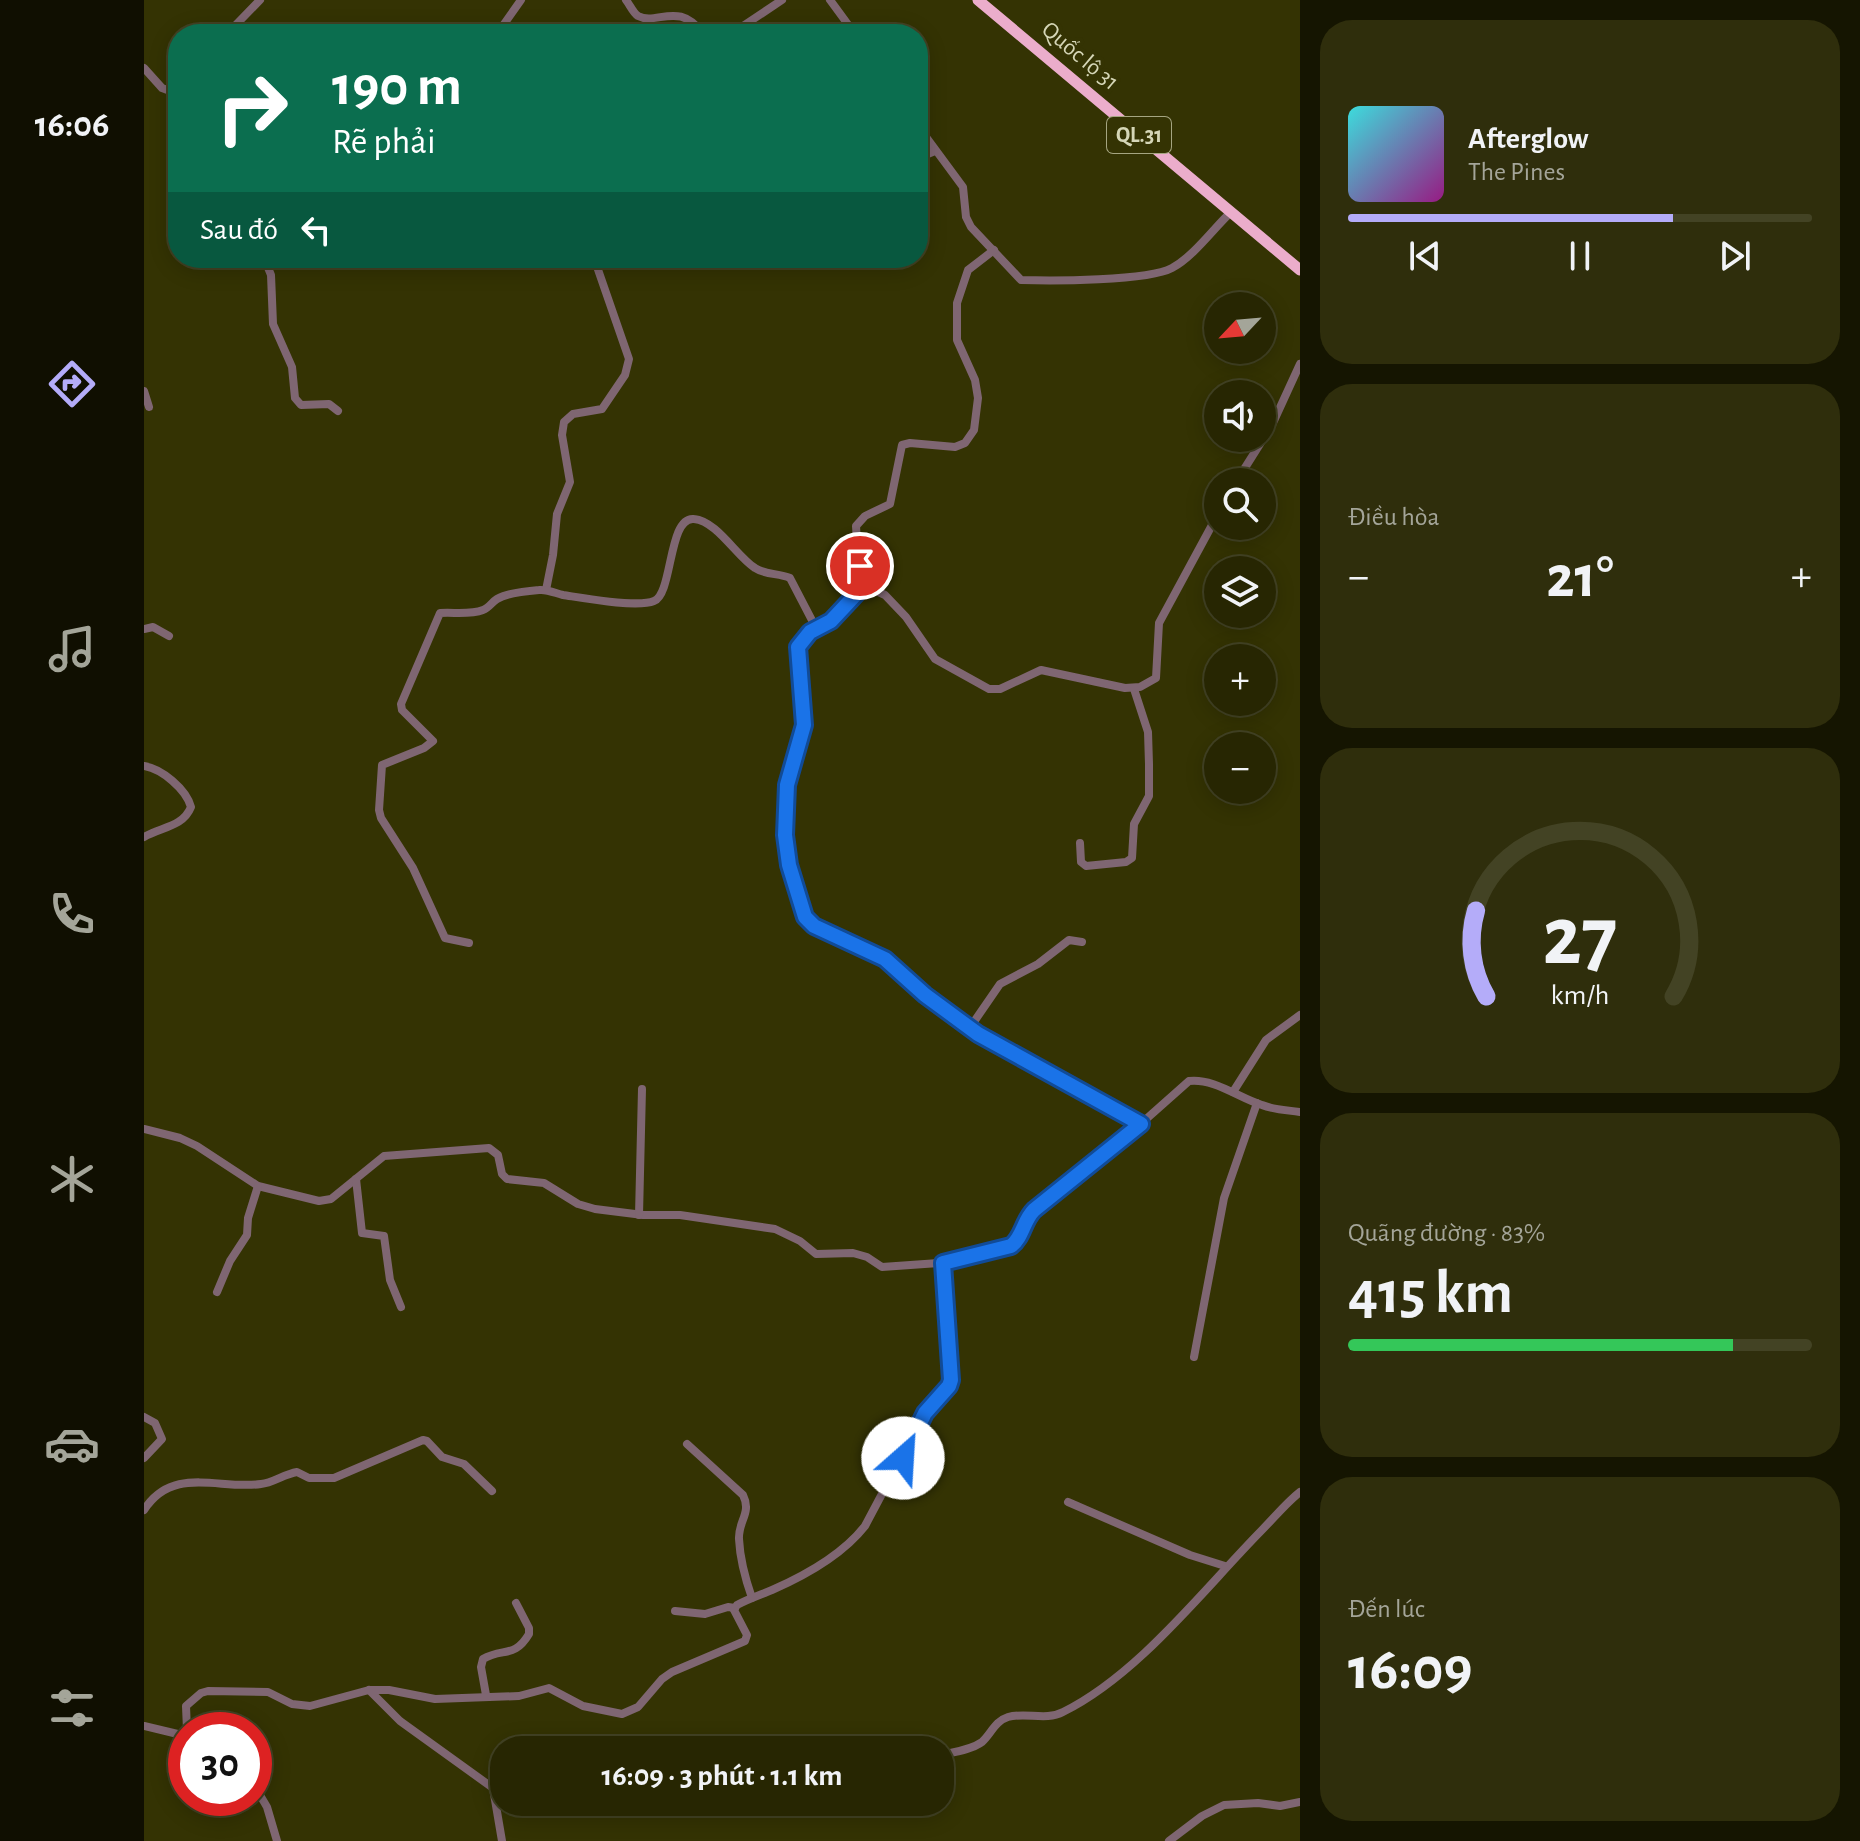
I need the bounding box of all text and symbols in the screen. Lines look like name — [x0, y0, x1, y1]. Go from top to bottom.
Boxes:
street label: Quốc lộ 31 — [1037, 17, 1123, 95]
icon: right — [200, 56, 304, 160]
text: 190 m — [332, 59, 462, 115]
text: 16:06 — [35, 107, 109, 143]
road number: QL.31 — [1107, 117, 1171, 153]
text: Rẽ phải — [332, 124, 436, 160]
text: Afterglow — [1468, 124, 1589, 154]
text: The Pines — [1468, 159, 1565, 185]
icon: left — [294, 208, 338, 252]
text: Sau đó — [200, 215, 278, 245]
icon: previous — [1403, 234, 1447, 278]
icon: pause — [1558, 234, 1602, 278]
icon: next — [1713, 234, 1757, 278]
north arrow — [1204, 292, 1276, 364]
map controls — [1204, 292, 1276, 804]
icon: directions — [44, 356, 100, 412]
button: sound — [1204, 380, 1276, 452]
button: search — [1204, 468, 1276, 540]
text: Điều hòa — [1348, 504, 1440, 530]
pin — [826, 532, 894, 600]
icon: arrive — [838, 544, 882, 588]
text: 21° — [1546, 548, 1614, 608]
text: − — [1348, 555, 1369, 599]
text: + — [1791, 555, 1812, 599]
button: layers — [1204, 556, 1276, 628]
icon: music — [44, 621, 100, 677]
button: + — [1204, 644, 1276, 716]
button: − — [1204, 732, 1276, 804]
icon: phone — [44, 886, 100, 942]
text: 27 — [1542, 895, 1618, 979]
text: km/h — [1551, 981, 1609, 1010]
icon: climate — [44, 1151, 100, 1207]
text: Quãng đường · 83% — [1348, 1220, 1545, 1246]
text: 415 km — [1348, 1264, 1513, 1324]
icon: car — [44, 1416, 100, 1472]
position arrow — [861, 1416, 945, 1500]
text: Đến lúc — [1348, 1596, 1425, 1622]
text: 16:09 — [1348, 1640, 1473, 1700]
icon: filters — [44, 1680, 100, 1736]
speed limit sign: 30 — [168, 1712, 272, 1816]
text: 16:09 · 3 phút · 1.1 km — [602, 1761, 843, 1791]

